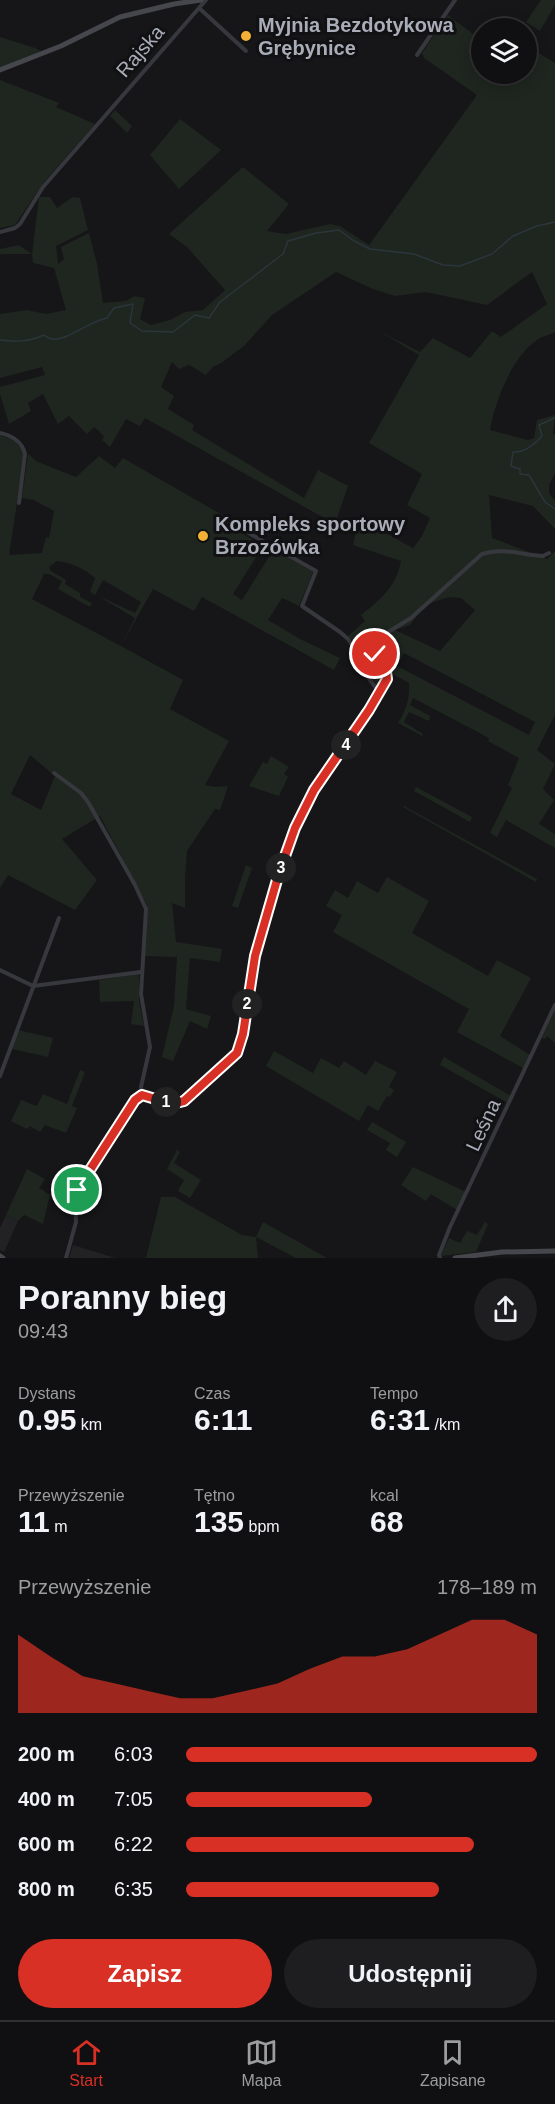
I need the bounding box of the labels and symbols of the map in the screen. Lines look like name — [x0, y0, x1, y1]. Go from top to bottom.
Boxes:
place label: Myjnia Bezdotykowa Grębynice — [258, 14, 454, 59]
street label: Rajska — [112, 20, 169, 81]
marker: Myjnia Bezdotykowa Grębynice — [239, 29, 253, 43]
place label: Kompleks sportowy Brzozówka — [215, 513, 406, 558]
marker: Kompleks sportowy Brzozówka — [196, 529, 210, 543]
pin — [349, 628, 400, 679]
pin: 4 — [331, 730, 361, 760]
pin: 3 — [266, 853, 296, 883]
pin: 2 — [232, 989, 262, 1019]
pin: 1 — [151, 1087, 181, 1117]
street label: Leśna — [462, 1095, 505, 1154]
pin — [51, 1164, 102, 1215]

